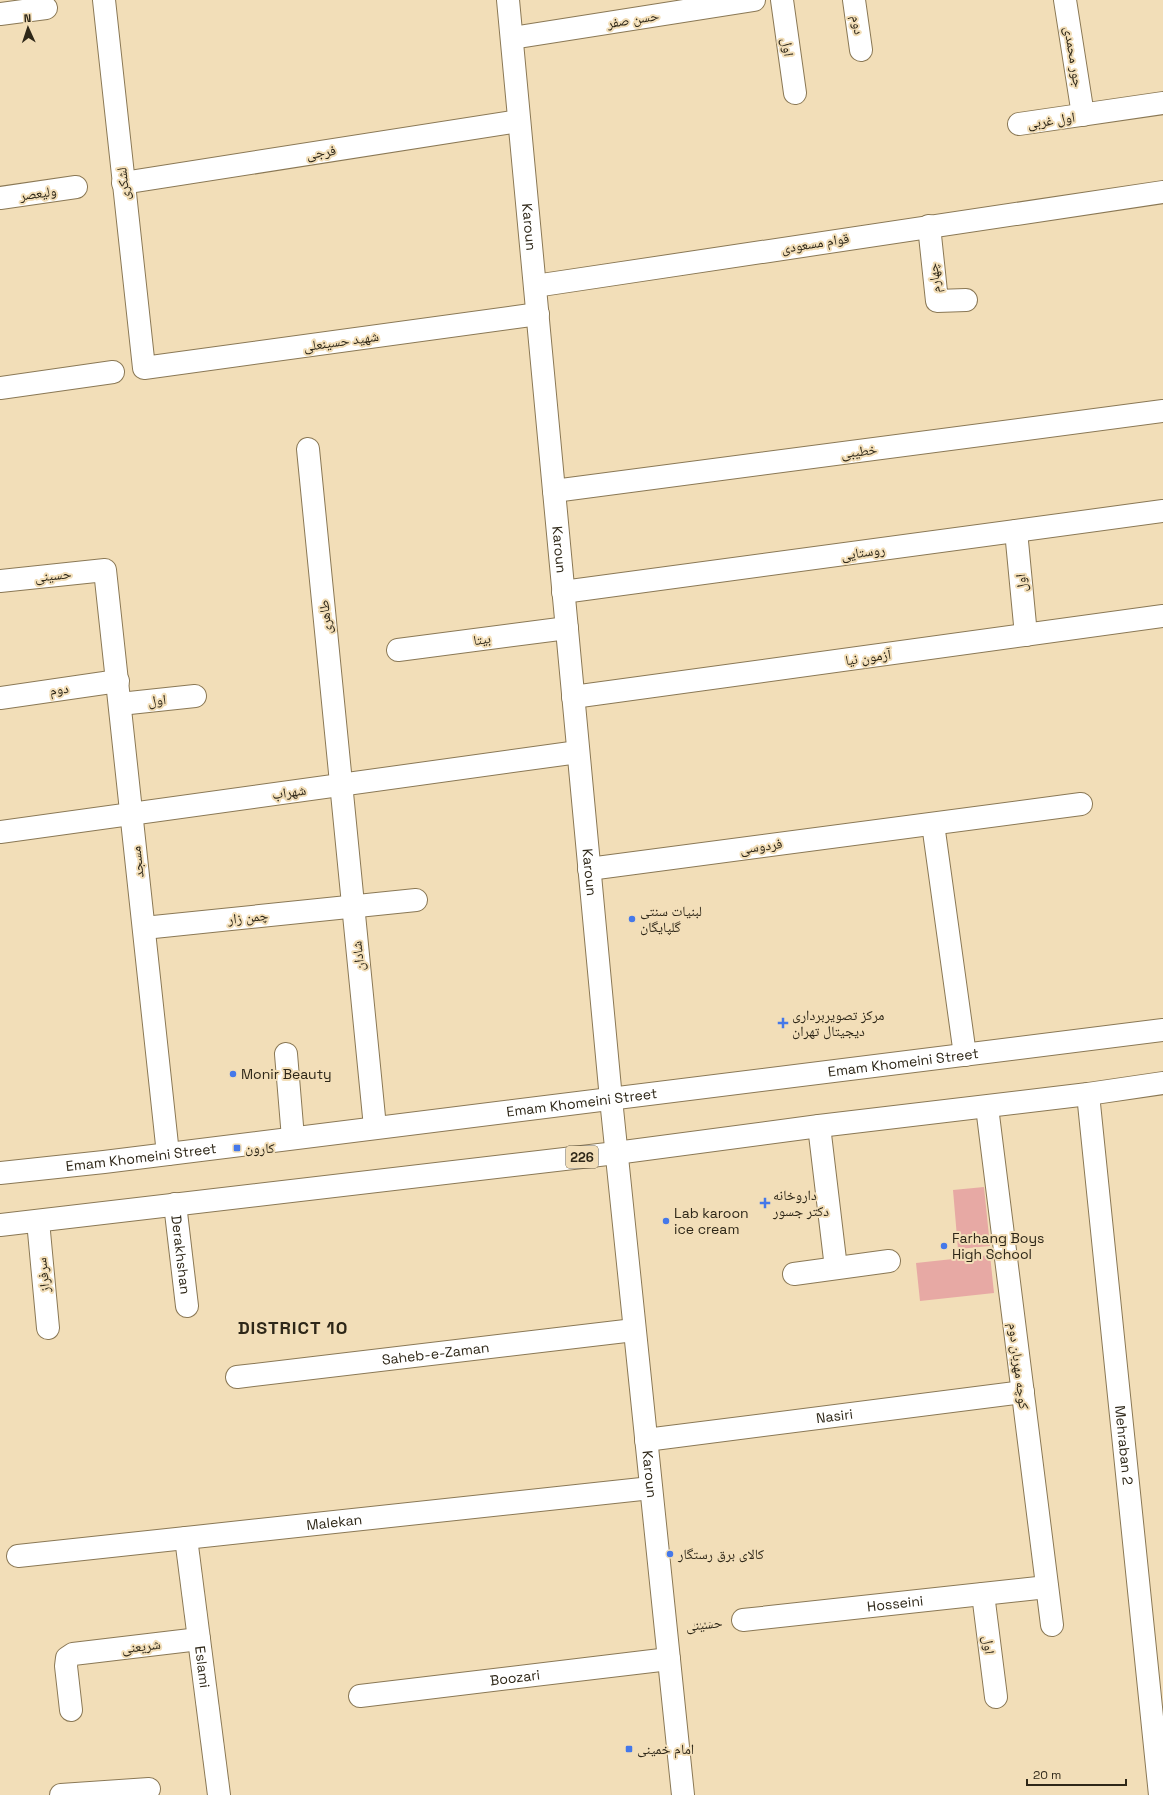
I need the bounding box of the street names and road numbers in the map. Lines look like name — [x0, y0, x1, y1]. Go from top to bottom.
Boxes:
street label: حسن صفر — [605, 6, 660, 32]
street label: دوم — [847, 14, 868, 36]
street label: جور محمدی — [1060, 25, 1088, 89]
street label: اول — [778, 37, 798, 57]
street label: اول غربی — [1026, 108, 1076, 132]
street label: فرجی — [305, 141, 337, 163]
street label: لشکری — [112, 167, 134, 201]
street label: ولیعصر — [17, 182, 58, 205]
street label: Karoun — [518, 203, 540, 251]
street label: قوام مسعودی — [780, 229, 851, 258]
street label: چهارم — [923, 262, 946, 294]
street label: شهید حسینعلی — [302, 327, 380, 355]
street label: خطیبی — [840, 440, 878, 462]
street label: Karoun — [548, 525, 571, 574]
street label: روستایی — [840, 540, 886, 564]
street label: حسینی — [34, 564, 72, 586]
street label: اول — [1011, 573, 1031, 593]
street label: طاهری — [314, 599, 336, 635]
street label: بیتا — [472, 629, 492, 649]
street label: آزمون نیا — [844, 645, 892, 669]
street label: دوم — [48, 679, 70, 700]
street label: اول — [147, 690, 167, 710]
street label: شهراب — [271, 781, 307, 803]
street label: فردوسی — [739, 834, 784, 858]
street label: مسجد — [126, 845, 148, 879]
street label: Karoun — [579, 848, 601, 897]
street label: چمن زار — [226, 906, 269, 928]
street label: شادان — [347, 940, 369, 972]
street label: Emam Khomeini Street — [827, 1044, 980, 1081]
street label: Emam Khomeini Street — [505, 1084, 658, 1121]
street label: Emam Khomeini Street — [65, 1139, 218, 1175]
road number: 226 — [566, 1146, 598, 1168]
street label: Derakhshan — [167, 1214, 195, 1295]
street label: سرفراز — [32, 1257, 54, 1294]
street label: کوچه مهربان دوم — [1004, 1322, 1033, 1411]
street label: Saheb-e-Zaman — [381, 1338, 490, 1369]
street label: Nasiri — [815, 1405, 854, 1427]
street label: Mehraban 2 — [1111, 1405, 1137, 1486]
street label: Karoun — [638, 1450, 661, 1499]
street label: Malekan — [305, 1510, 363, 1534]
street label: Hosseini — [866, 1591, 924, 1615]
street label: حسینی — [685, 1613, 723, 1635]
street label: شریعنی — [120, 1635, 162, 1657]
street label: اول — [979, 1635, 999, 1655]
street label: Eslami — [191, 1645, 214, 1689]
street label: Boozari — [489, 1666, 541, 1689]

